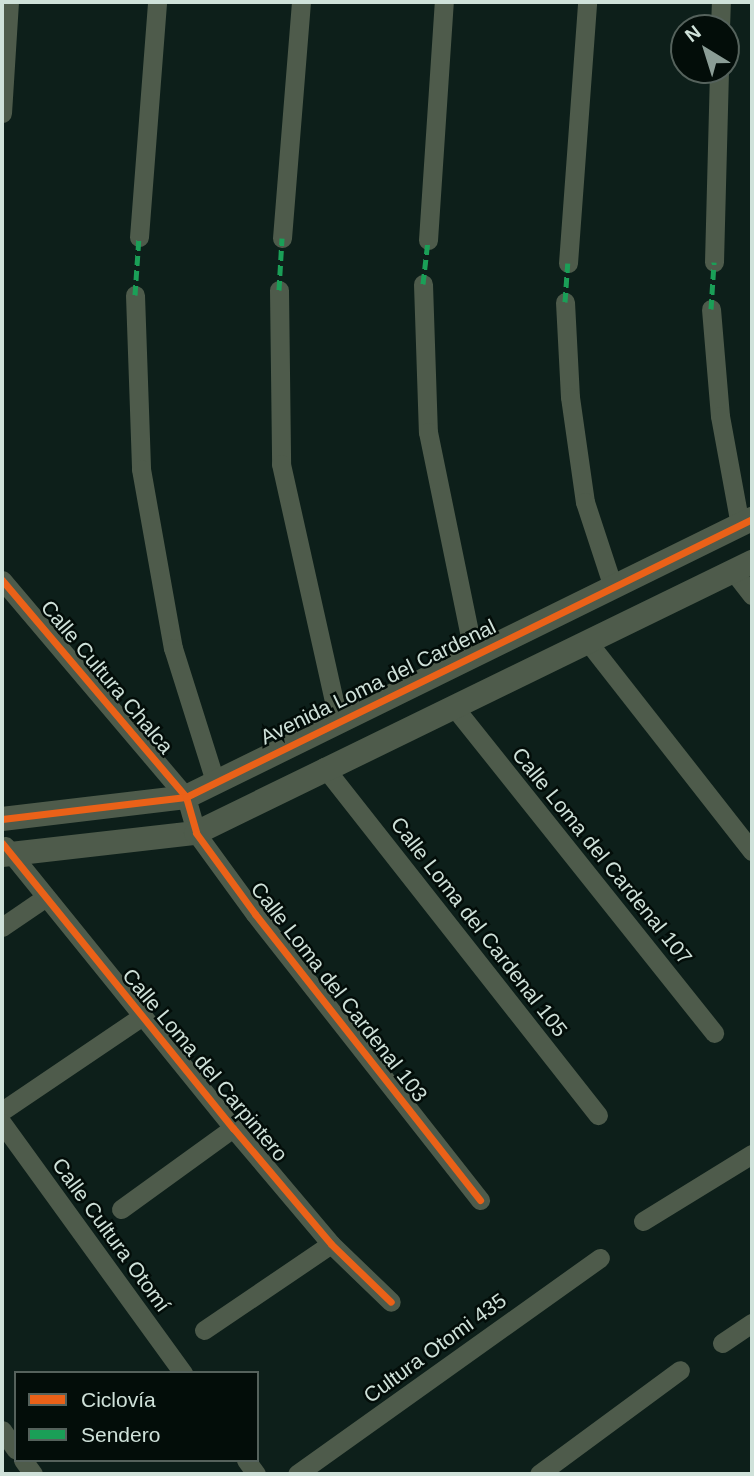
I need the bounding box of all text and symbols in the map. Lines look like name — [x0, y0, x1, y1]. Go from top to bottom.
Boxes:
north arrow — [670, 14, 740, 84]
text: N — [681, 21, 705, 46]
street label: Calle Cultura Chalca — [35, 595, 179, 759]
street label: Avenida Loma del Cardenal — [256, 614, 500, 750]
street label: Calle Loma del Cardenal 107 — [507, 742, 697, 970]
street label: Calle Loma del Cardenal 105 — [385, 812, 573, 1042]
street label: Calle Loma del Cardenal 103 — [245, 877, 433, 1107]
street label: Calle Loma del Carpintero — [117, 963, 293, 1167]
street label: Calle Cultura Otomí — [47, 1153, 175, 1317]
street label: Cultura Otomi 435 — [359, 1288, 511, 1408]
legend — [14, 1371, 259, 1462]
text: Ciclovía — [81, 1388, 156, 1411]
text: Sendero — [81, 1423, 160, 1446]

